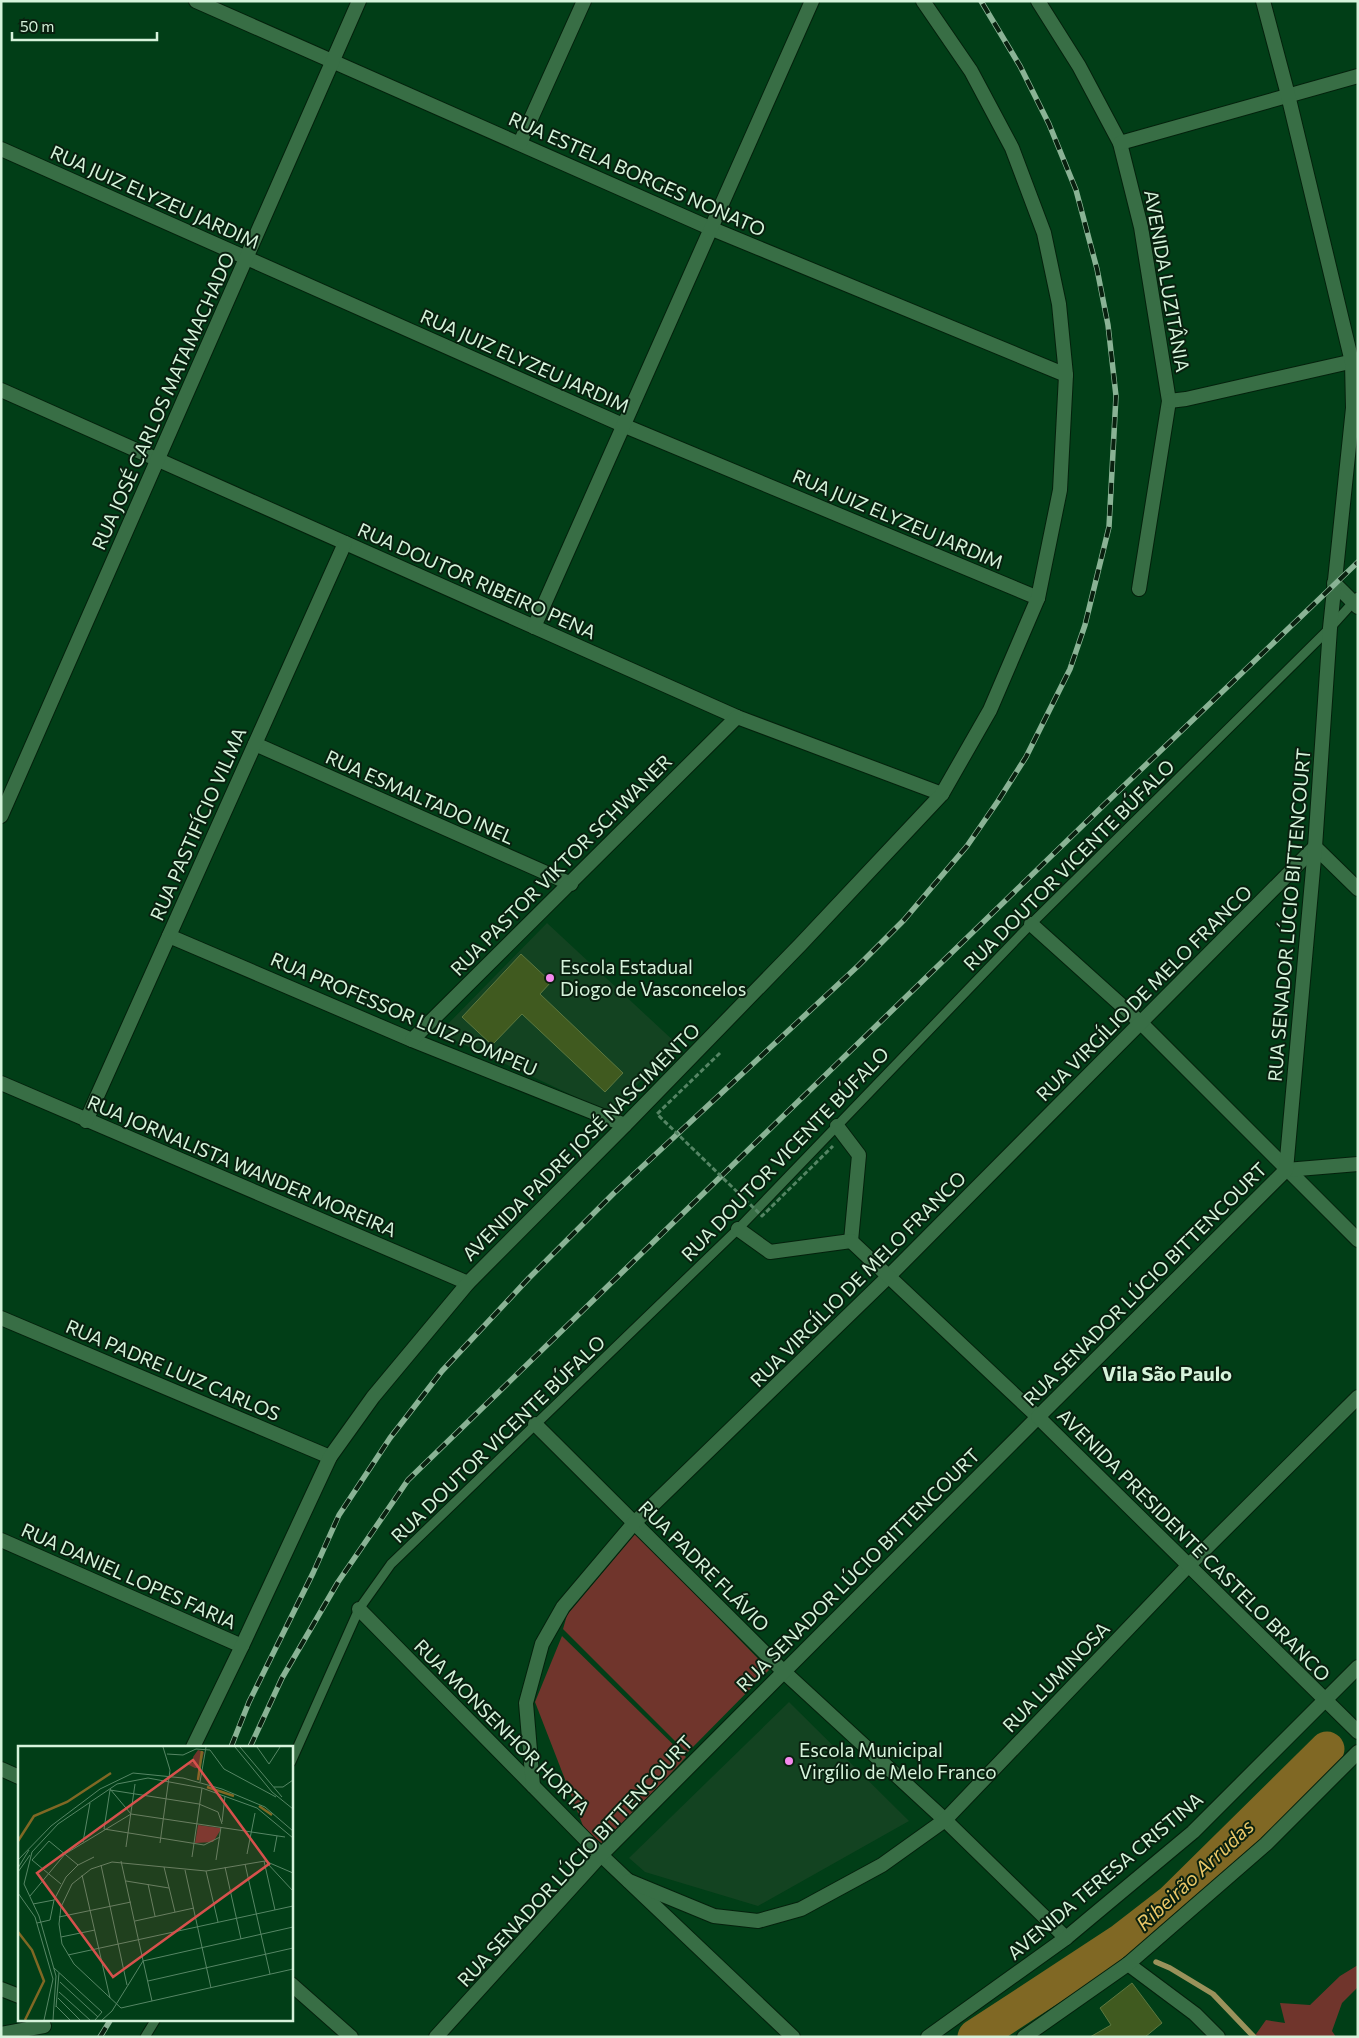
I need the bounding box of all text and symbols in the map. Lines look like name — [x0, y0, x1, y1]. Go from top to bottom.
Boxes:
scale bar — [12, 10, 158, 42]
text: 50 m — [20, 17, 54, 35]
street label: RUA ESTELA BORGES NONATO — [505, 106, 769, 241]
street label: RUA JUIZ ELYZEU JARDIM — [47, 140, 263, 253]
street label: AVENIDA LUZITÂNIA — [1140, 188, 1195, 374]
street label: RUA JOSÉ CARLOS MATAMACHADO — [86, 249, 239, 553]
street label: RUA JUIZ ELYZEU JARDIM — [417, 304, 633, 417]
street label: RUA JUIZ ELYZEU JARDIM — [789, 464, 1007, 573]
street label: RUA DOUTOR RIBEIRO PENA — [354, 517, 600, 644]
street label: RUA PASTIFÍCIO VILMA — [145, 724, 251, 924]
street label: RUA ESMALTADO INEL — [322, 745, 518, 849]
street label: RUA SENADOR LÚCIO BITTENCOURT — [1261, 747, 1315, 1083]
street label: RUA PASTOR VIKTOR SCHWANER — [445, 749, 676, 980]
street label: RUA DOUTOR VICENTE BÚFALO — [958, 754, 1179, 975]
street label: RUA VIRGÍLIO DE MELO FRANCO — [1031, 880, 1256, 1105]
street label: RUA PROFESSOR LUIZ POMPEU — [267, 947, 541, 1080]
place label: Escola Estadual Diogo de Vasconcelos — [560, 955, 746, 1000]
marker: Escola Estadual Diogo de Vasconcelos — [544, 972, 556, 984]
street label: AVENIDA PADRE JOSÉ NASCIMENTO — [457, 1018, 704, 1265]
street label: RUA DOUTOR VICENTE BÚFALO — [675, 1041, 893, 1266]
street label: RUA JORNALISTA WANDER MOREIRA — [84, 1090, 400, 1241]
street label: RUA SENADOR LÚCIO BITTENCOURT — [1017, 1156, 1271, 1410]
street label: RUA VIRGÍLIO DE MELO FRANCO — [745, 1166, 970, 1391]
street label: RUA PADRE LUIZ CARLOS — [63, 1314, 284, 1425]
street label: RUA DOUTOR VICENTE BÚFALO — [385, 1329, 610, 1547]
district label: Vila São Paulo — [1102, 1361, 1232, 1385]
street label: AVENIDA PRESIDENTE CASTELO BRANCO — [1053, 1404, 1335, 1686]
street label: RUA SENADOR LÚCIO BITTENCOURT — [730, 1442, 984, 1696]
street label: RUA PADRE FLÁVIO — [634, 1495, 775, 1636]
street label: RUA DANIEL LOPES FARIA — [18, 1518, 240, 1633]
street label: RUA LUMINOSA — [997, 1617, 1114, 1737]
street label: RUA MONSENHOR HORTA — [410, 1634, 595, 1819]
street label: RUA SENADOR LÚCIO BITTENCOURT — [451, 1730, 697, 1991]
place label: Escola Municipal Virgílio de Melo Franco — [799, 1738, 997, 1783]
inset map — [18, 1746, 292, 2020]
marker: Escola Municipal Virgílio de Melo Franco — [783, 1755, 795, 1767]
street label: AVENIDA TERESA CRISTINA — [1002, 1787, 1207, 1964]
water label: Ribeirão Arrudas — [1131, 1814, 1258, 1935]

